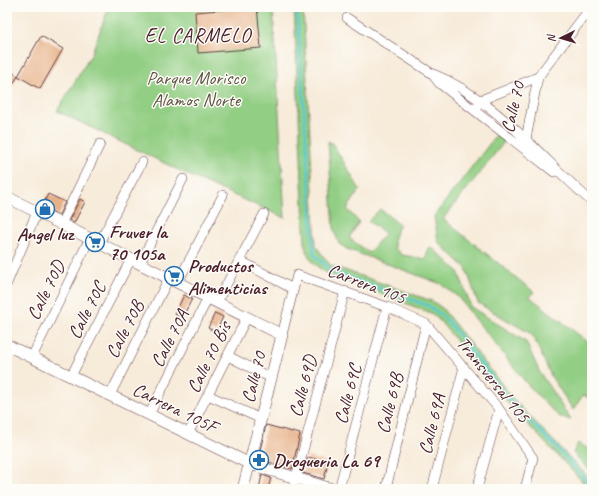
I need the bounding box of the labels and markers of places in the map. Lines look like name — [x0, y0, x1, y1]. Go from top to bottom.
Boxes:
shop icon: Angel luz — [34, 198, 56, 220]
place label: Fruver la 70 105a — [109, 220, 169, 266]
place label: Angel luz — [17, 222, 75, 246]
supermarket icon: Fruver la 70 105a — [84, 231, 106, 253]
place label: Productos Alimenticias — [188, 254, 269, 300]
supermarket icon: Productos Alimenticias — [163, 265, 185, 287]
pharmacy icon: Drogueria La 69 — [248, 449, 270, 471]
place label: Drogueria La 69 — [273, 449, 382, 473]

